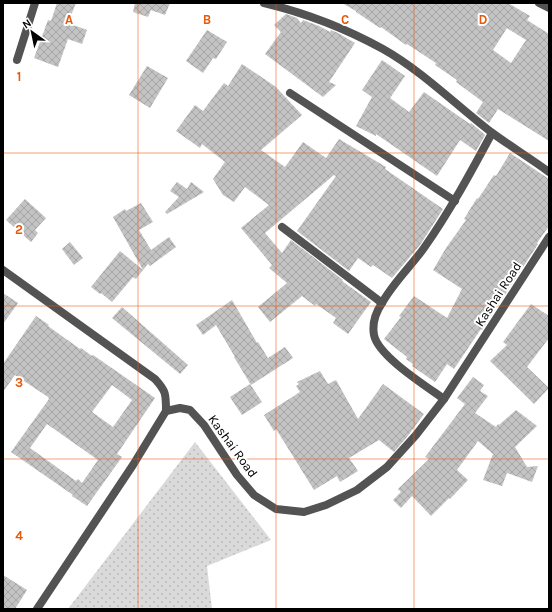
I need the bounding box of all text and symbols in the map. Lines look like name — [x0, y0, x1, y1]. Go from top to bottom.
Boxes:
north arrow — [12, 12, 52, 52]
text: A — [65, 12, 73, 27]
text: B — [203, 12, 211, 27]
text: C — [341, 12, 349, 27]
text: D — [479, 12, 488, 27]
text: N — [20, 16, 34, 32]
text: 1 — [17, 69, 21, 84]
text: 2 — [15, 222, 23, 237]
street label: Kashai Road — [472, 259, 524, 329]
text: 3 — [15, 375, 23, 390]
street label: Kashai Road — [205, 412, 261, 480]
text: 4 — [15, 528, 23, 543]

